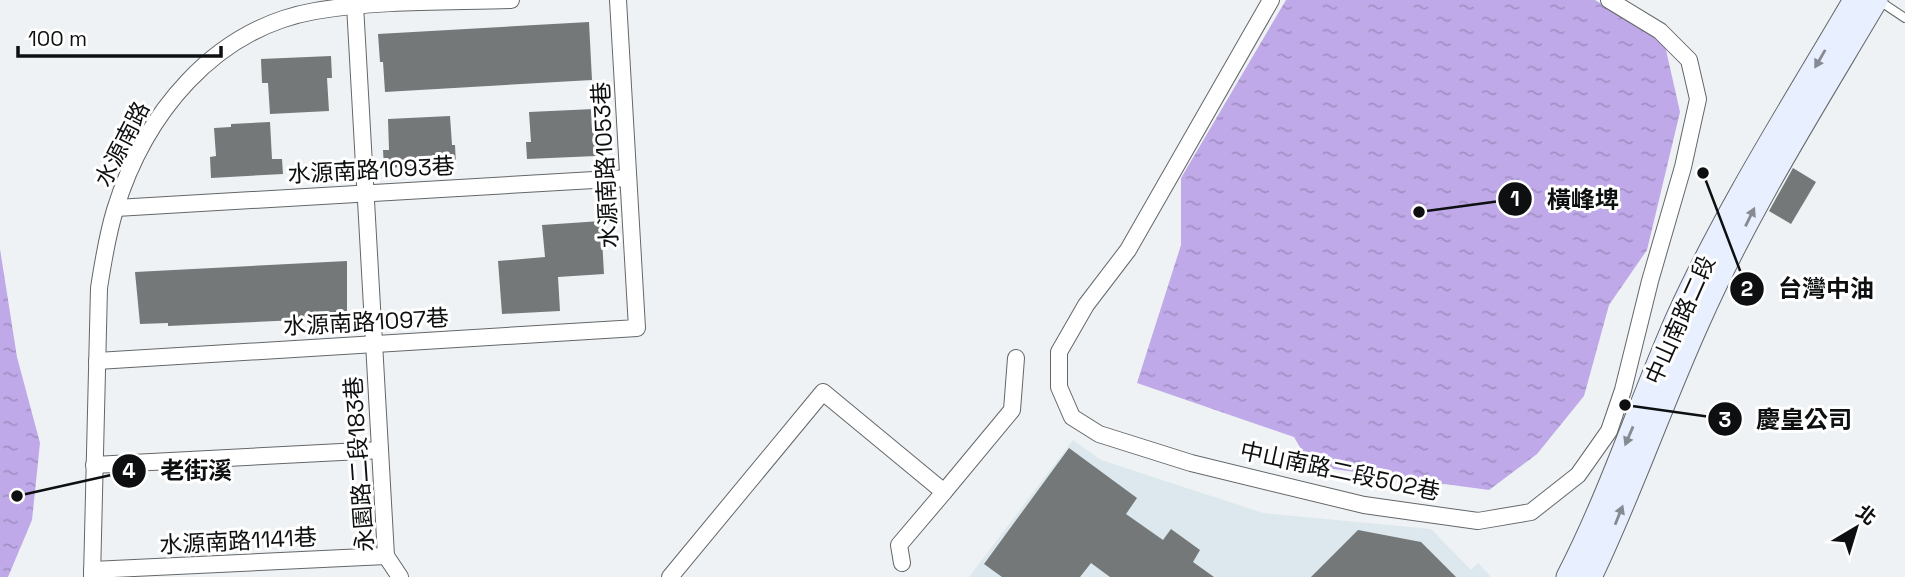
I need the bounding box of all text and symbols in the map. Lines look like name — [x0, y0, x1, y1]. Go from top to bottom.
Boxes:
scale bar — [18, 14, 220, 58]
text: 100 m — [28, 25, 87, 52]
one-way arrow — [1814, 49, 1827, 68]
street label: 水源南路1053巷 — [586, 81, 624, 249]
street label: 水源南路 — [88, 96, 156, 192]
street label: 水源南路1093巷 — [287, 151, 455, 189]
callout: 橫峰埤 — [1498, 177, 1633, 222]
text: 橫峰埤 — [1547, 184, 1619, 215]
text: 1 — [1510, 185, 1520, 212]
one-way arrow — [1744, 207, 1755, 227]
street label: 中山南路二段 — [1638, 251, 1722, 389]
callout: 台灣中油 — [1729, 266, 1888, 311]
text: 台灣中油 — [1778, 273, 1874, 304]
text: 2 — [1741, 275, 1753, 302]
street label: 水源南路1097巷 — [282, 303, 450, 341]
street label: 永園路二段183巷 — [338, 375, 380, 553]
callout: 慶皇公司 — [1707, 397, 1866, 442]
text: 慶皇公司 — [1756, 404, 1852, 435]
text: 3 — [1719, 406, 1731, 433]
one-way arrow — [1623, 426, 1635, 446]
street label: 中山南路二段502巷 — [1237, 435, 1443, 507]
callout: 老街溪 — [111, 448, 246, 493]
text: 老街溪 — [160, 455, 232, 486]
text: 4 — [122, 457, 136, 484]
north arrow — [1821, 493, 1891, 563]
text: 北 — [1851, 499, 1881, 531]
one-way arrow — [1613, 504, 1624, 525]
street label: 水源南路1141巷 — [158, 522, 318, 560]

